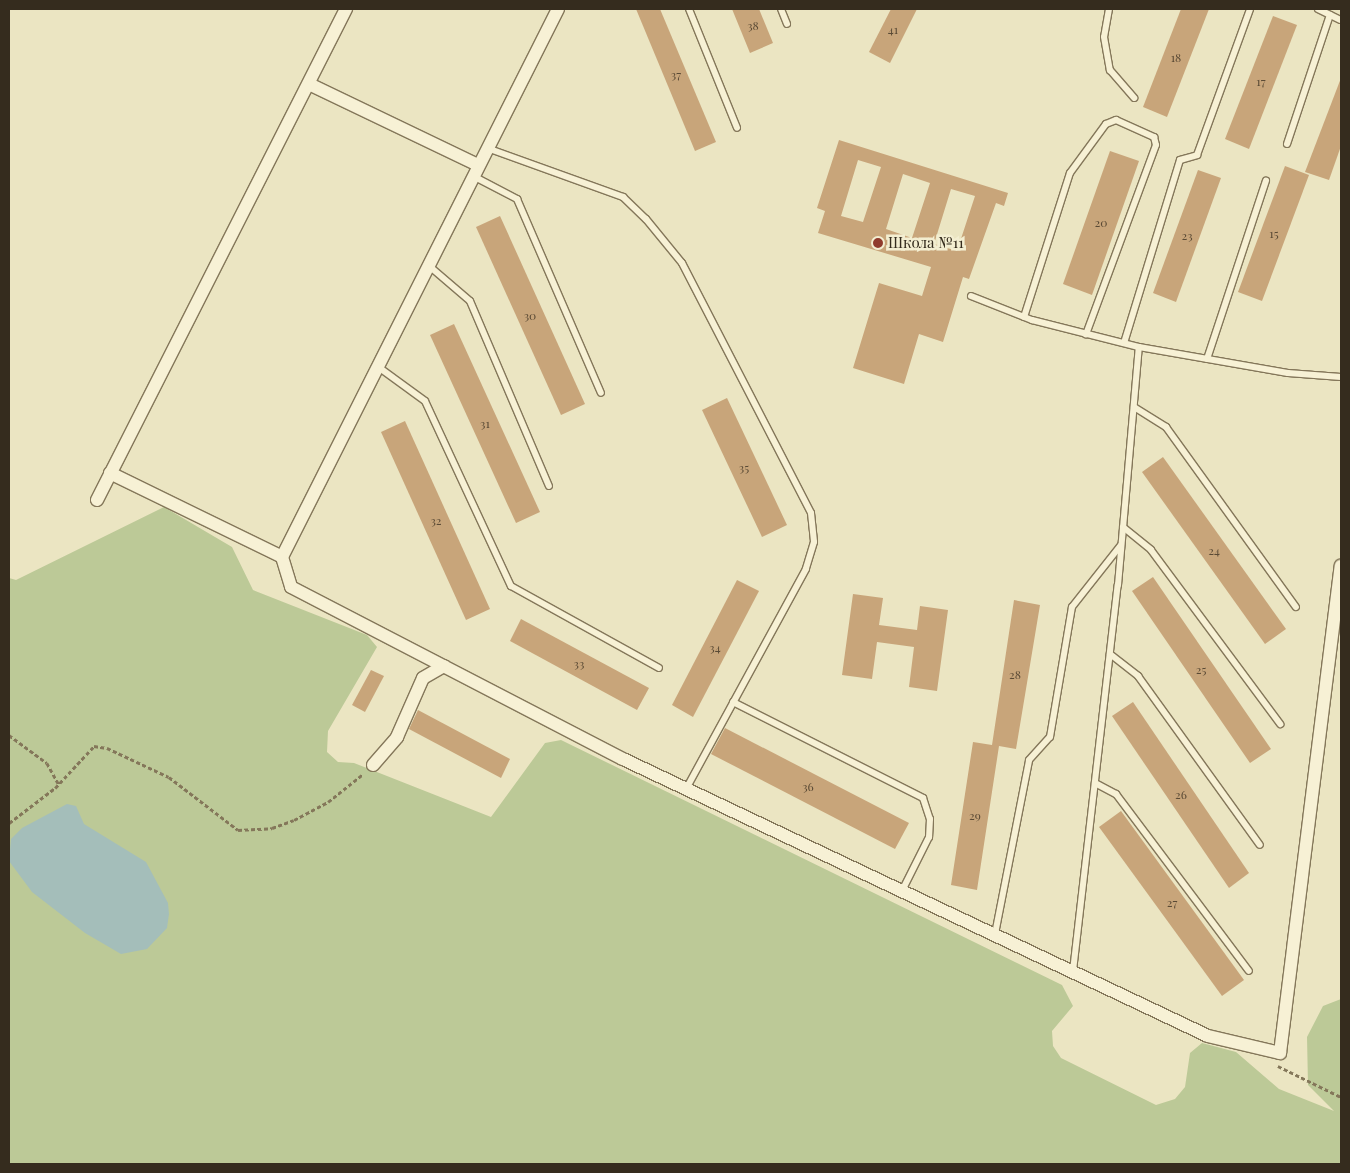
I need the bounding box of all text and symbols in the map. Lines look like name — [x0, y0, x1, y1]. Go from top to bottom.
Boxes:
house number: 38 — [747, 19, 759, 33]
house number: 41 — [888, 23, 898, 37]
house number: 18 — [1171, 51, 1181, 65]
house number: 37 — [671, 68, 681, 82]
house number: 17 — [1256, 75, 1266, 89]
house number: 20 — [1095, 216, 1107, 230]
house number: 15 — [1269, 227, 1279, 241]
house number: 23 — [1181, 229, 1193, 243]
place label: Школа №11 — [888, 234, 964, 252]
marker: Школа №11 — [872, 237, 884, 249]
house number: 30 — [524, 309, 536, 323]
house number: 31 — [480, 417, 490, 431]
house number: 35 — [739, 461, 749, 475]
house number: 32 — [430, 514, 442, 528]
house number: 24 — [1208, 544, 1220, 558]
house number: 34 — [709, 641, 721, 655]
house number: 33 — [574, 657, 584, 671]
house number: 25 — [1196, 663, 1206, 677]
house number: 28 — [1009, 668, 1021, 682]
house number: 36 — [802, 780, 814, 794]
house number: 26 — [1175, 788, 1187, 802]
house number: 29 — [969, 809, 981, 823]
house number: 27 — [1167, 896, 1177, 910]

